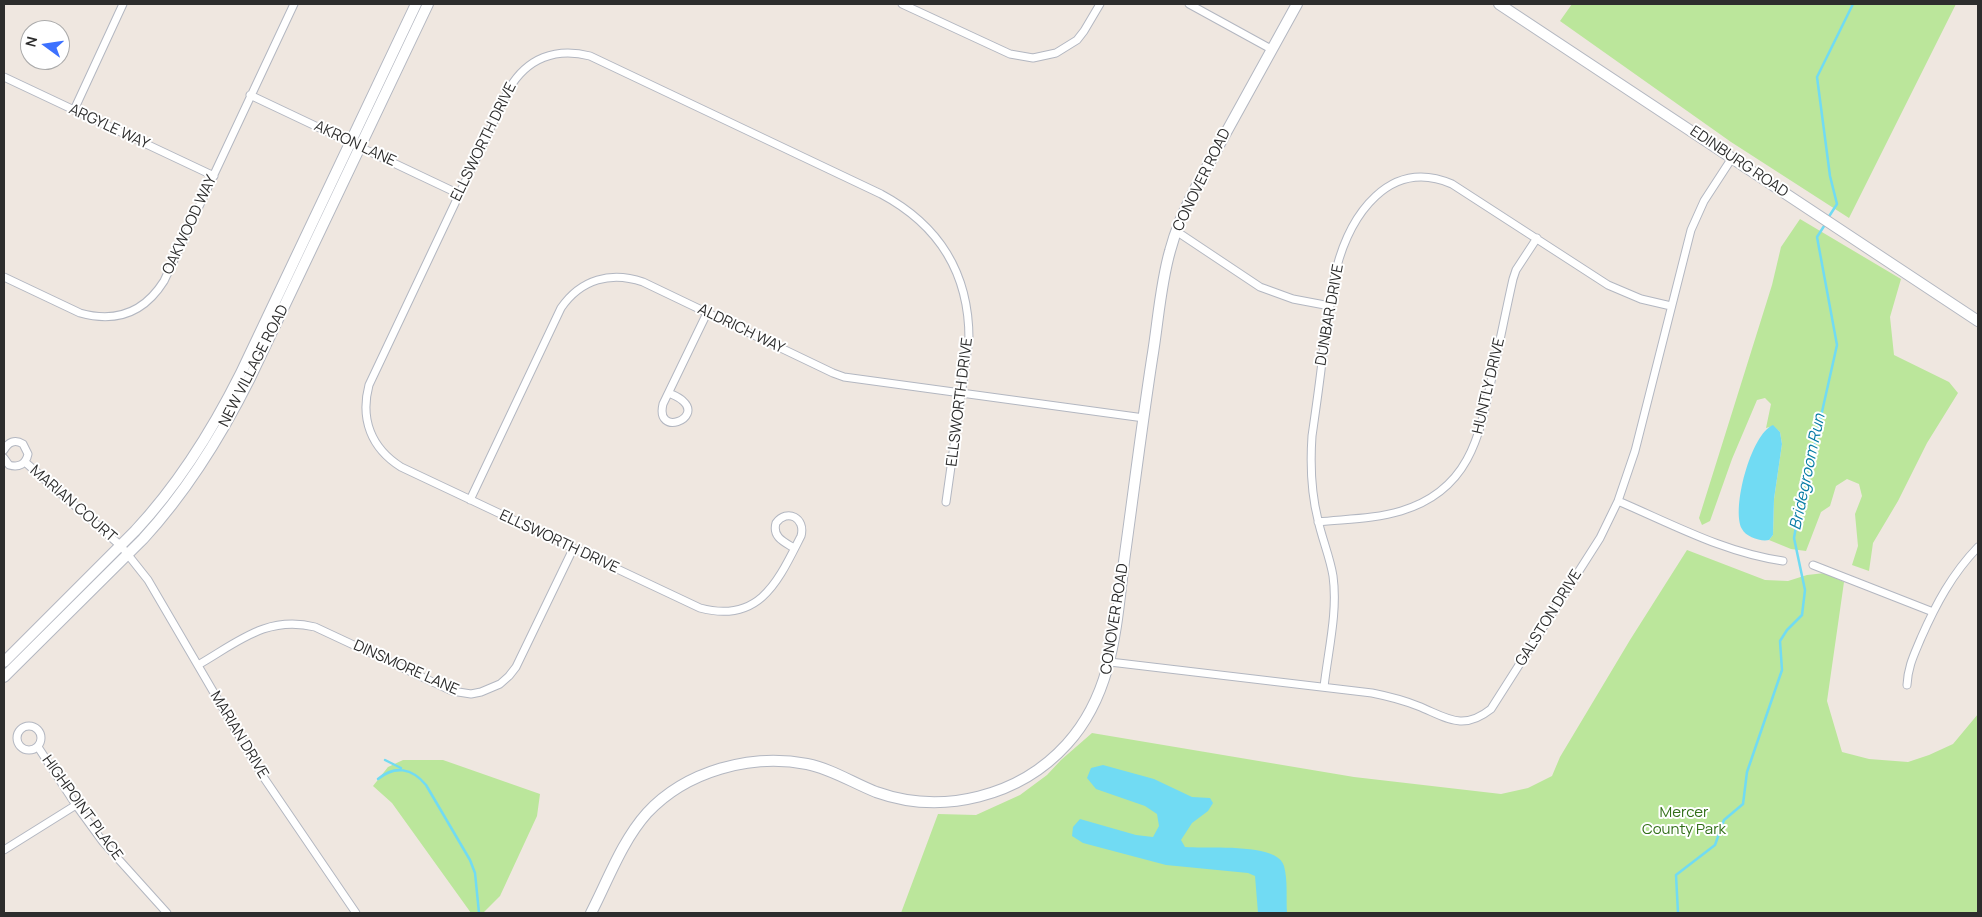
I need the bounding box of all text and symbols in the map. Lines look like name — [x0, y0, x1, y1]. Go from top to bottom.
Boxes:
north arrow — [20, 20, 70, 70]
text: N — [20, 34, 41, 49]
street label: ELLSWORTH DRIVE — [447, 80, 521, 204]
street label: ARGYLE WAY — [66, 101, 152, 153]
street label: AKRON LANE — [311, 117, 399, 171]
street label: EDINBURG ROAD — [1686, 122, 1792, 202]
street label: CONOVER ROAD — [1169, 126, 1235, 234]
street label: OAKWOOD WAY — [159, 173, 221, 277]
street label: DUNBAR DRIVE — [1312, 263, 1348, 367]
street label: ALDRICH WAY — [695, 300, 787, 358]
street label: NEW VILLAGE ROAD — [215, 302, 293, 430]
street label: HUNTLY DRIVE — [1469, 336, 1509, 436]
street label: ELLSWORTH DRIVE — [943, 337, 977, 467]
water label: Bridegroom Run — [1786, 412, 1830, 532]
street label: MARIAN COURT — [26, 462, 120, 546]
street label: ELLSWORTH DRIVE — [496, 506, 622, 578]
street label: CONOVER ROAD — [1097, 562, 1133, 676]
street label: GALSTON DRIVE — [1512, 566, 1586, 670]
street label: DINSMORE LANE — [350, 637, 462, 699]
street label: MARIAN DRIVE — [206, 688, 272, 782]
street label: HIGHPOINT PLACE — [38, 752, 126, 864]
park label: Mercer County Park — [1642, 804, 1726, 839]

